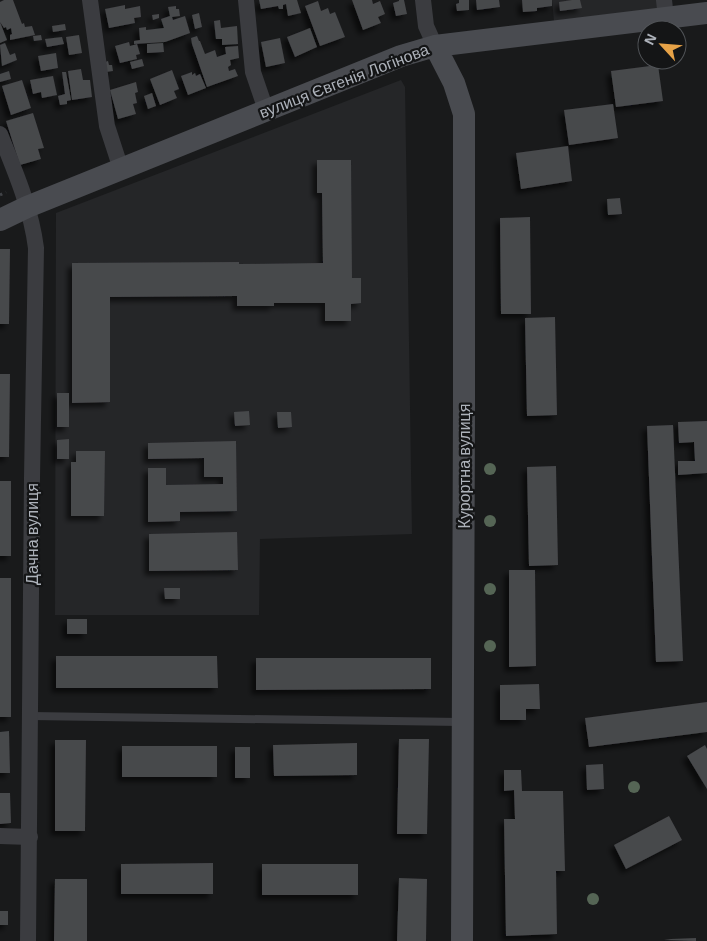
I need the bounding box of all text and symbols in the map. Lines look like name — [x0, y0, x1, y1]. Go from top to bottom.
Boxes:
north arrow — [637, 20, 687, 70]
text: N — [641, 31, 660, 47]
street label: вулиця Євгенія Логінова — [257, 41, 431, 121]
street label: Курортна вулиця — [456, 404, 473, 528]
street label: Дачна вулиця — [24, 483, 41, 585]

